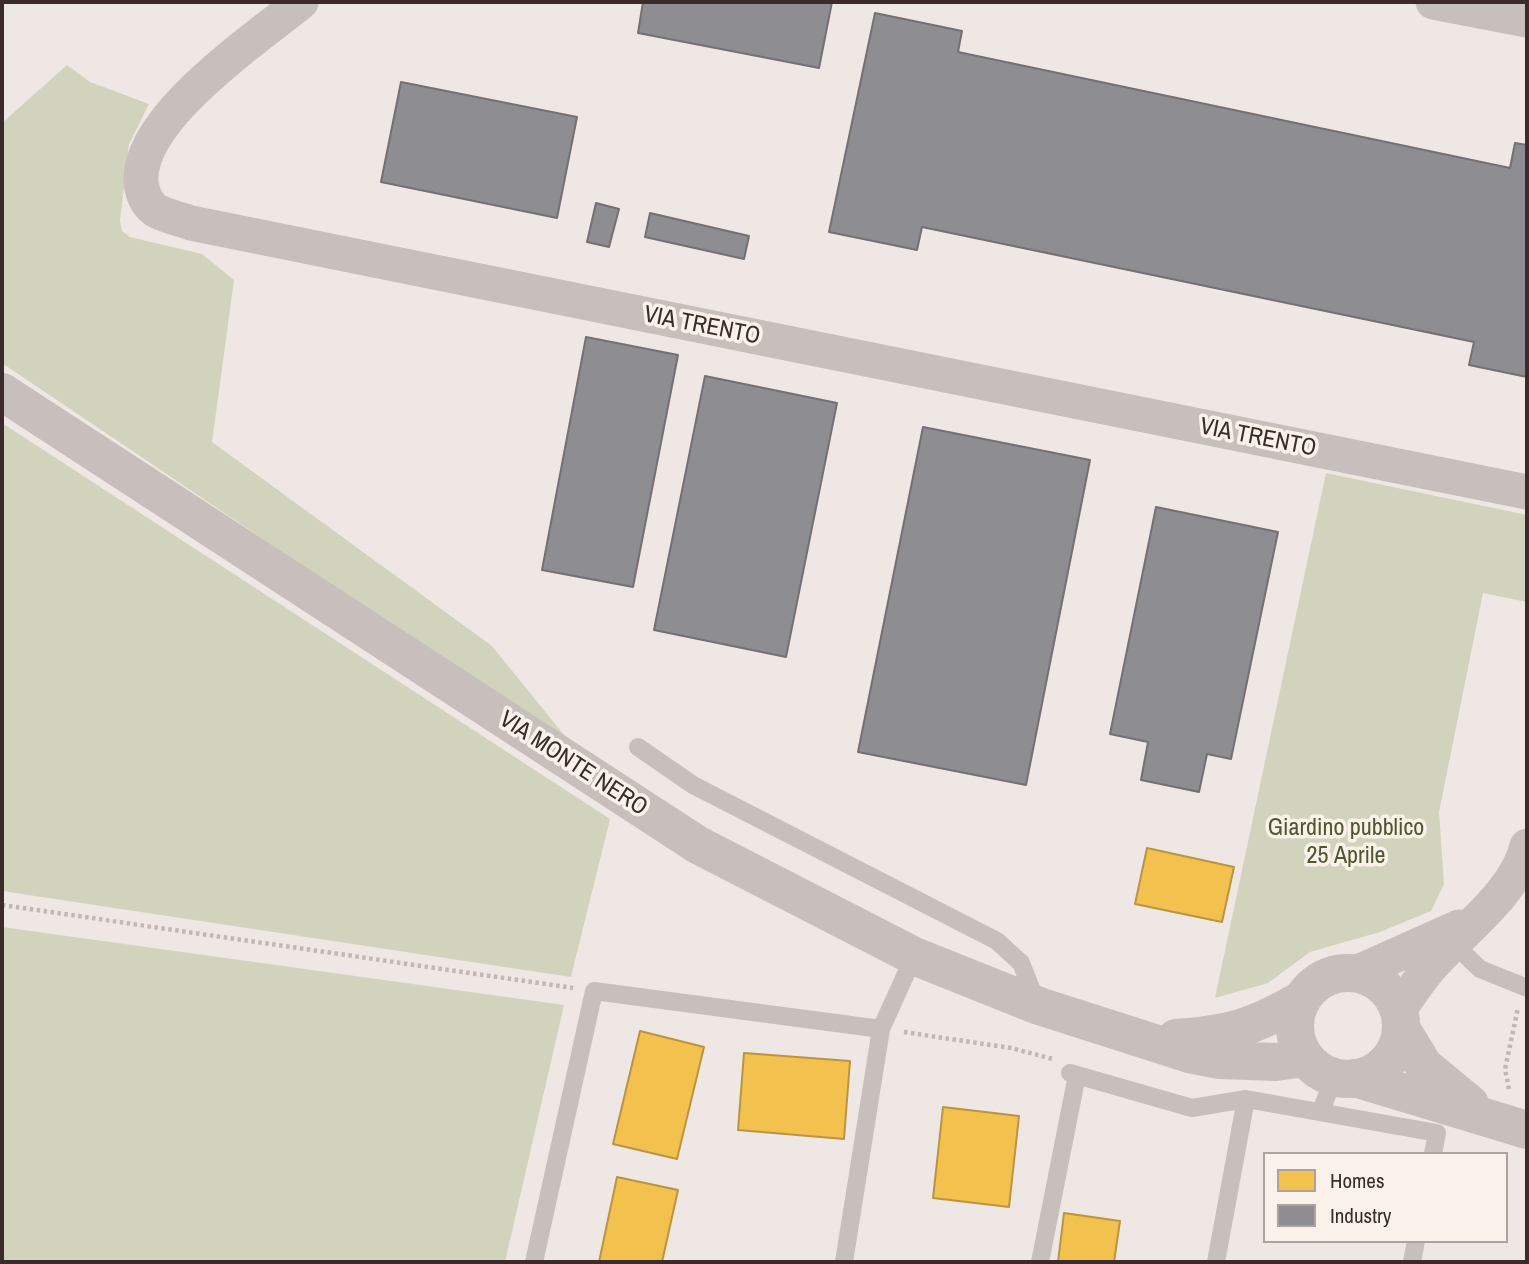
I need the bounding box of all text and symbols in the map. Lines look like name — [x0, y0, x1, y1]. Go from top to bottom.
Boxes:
street label: VIA TRENTO — [641, 301, 763, 351]
street label: VIA TRENTO — [1197, 413, 1319, 463]
street label: VIA MONTE NERO — [494, 705, 652, 823]
park label: Giardino pubblico 25 Aprile — [1268, 815, 1424, 871]
legend — [1263, 1152, 1508, 1243]
text: Homes — [1330, 1166, 1385, 1195]
text: Industry — [1330, 1201, 1391, 1230]

